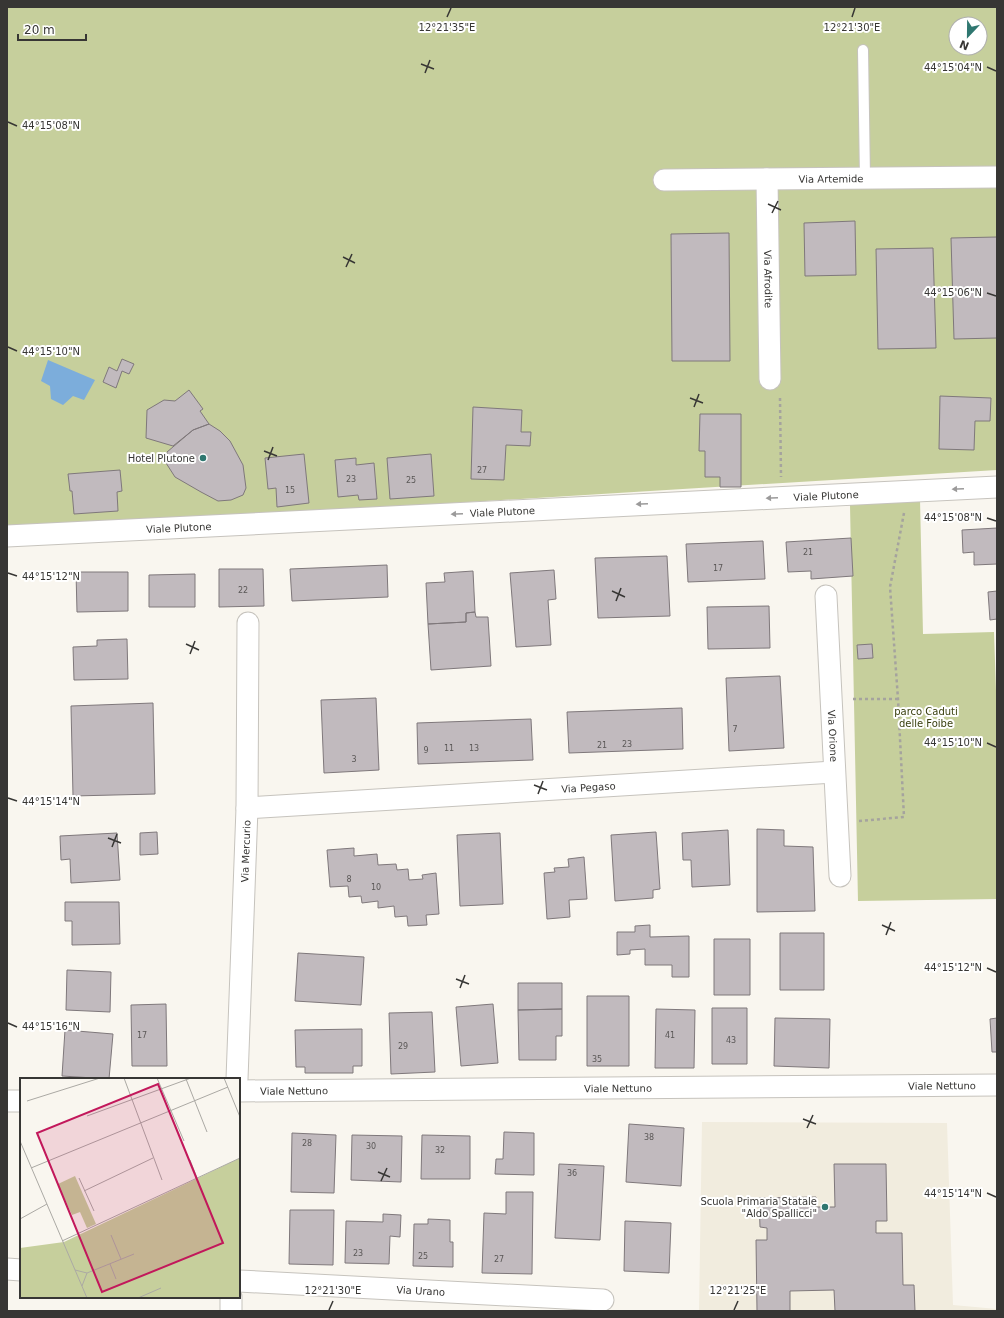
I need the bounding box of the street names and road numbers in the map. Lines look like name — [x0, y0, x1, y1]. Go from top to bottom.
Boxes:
street label: Via Artemide — [799, 173, 863, 184]
street label: Via Afrodite — [763, 250, 774, 308]
street label: Viale Plutone — [793, 488, 859, 503]
street label: Viale Plutone — [469, 504, 535, 519]
street label: Viale Plutone — [146, 520, 212, 535]
street label: Via Orione — [826, 710, 840, 762]
street label: Via Pegaso — [561, 780, 616, 794]
street label: Via Mercurio — [239, 820, 252, 882]
street label: Viale Nettuno — [908, 1080, 976, 1091]
street label: Viale Nettuno — [584, 1082, 652, 1094]
street label: Viale Nettuno — [260, 1085, 328, 1096]
street label: Via Urano — [396, 1284, 445, 1297]

